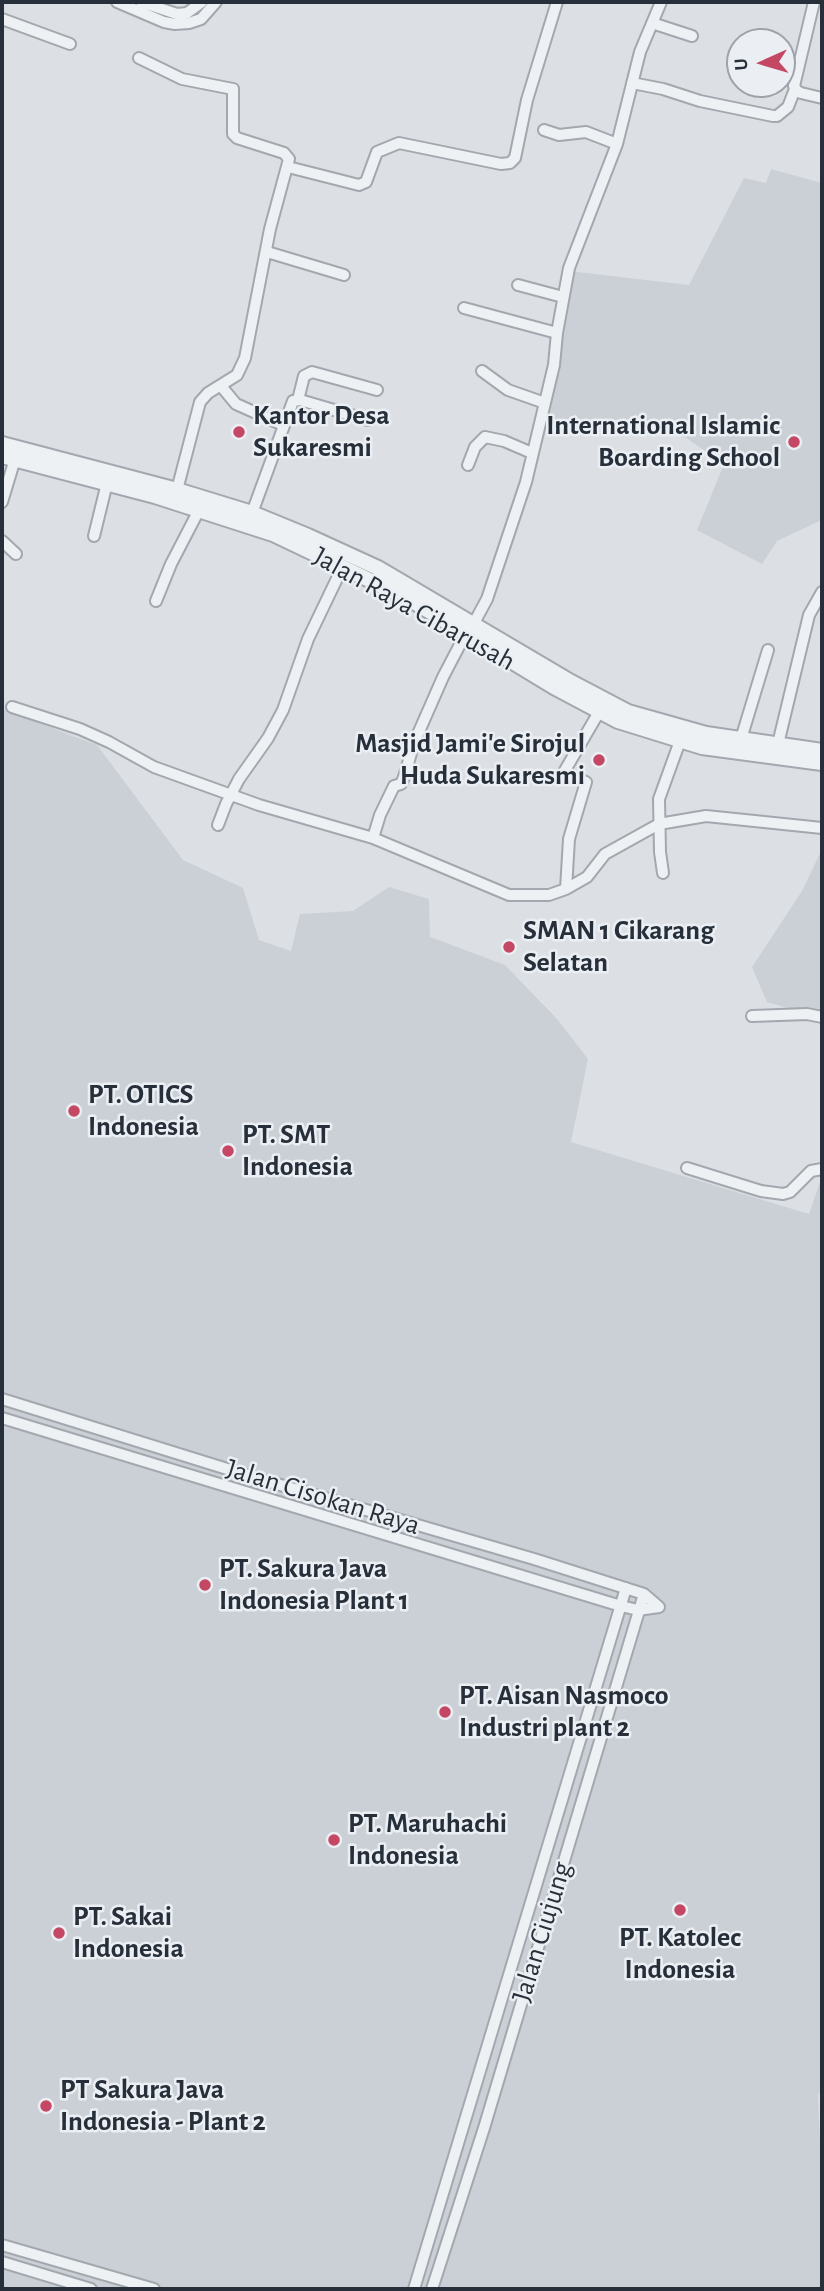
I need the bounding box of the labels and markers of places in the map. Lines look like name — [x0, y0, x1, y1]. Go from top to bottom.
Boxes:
place label: Kantor Desa Sukaresmi — [253, 399, 390, 465]
place label: International Islamic Boarding School — [546, 409, 780, 475]
marker: Kantor Desa Sukaresmi — [231, 424, 247, 440]
marker: International Islamic Boarding School — [786, 434, 802, 450]
place label: Masjid Jami'e Sirojul Huda Sukaresmi — [355, 727, 585, 793]
marker: Masjid Jami'e Sirojul Huda Sukaresmi — [591, 752, 607, 768]
place label: SMAN 1 Cikarang Selatan — [523, 914, 714, 980]
marker: SMAN 1 Cikarang Selatan — [501, 939, 517, 955]
place label: PT. OTICS Indonesia — [88, 1078, 199, 1144]
marker: PT. OTICS Indonesia — [66, 1103, 82, 1119]
place label: PT. SMT Indonesia — [242, 1118, 353, 1184]
marker: PT. SMT Indonesia — [220, 1143, 236, 1159]
place label: PT. Sakura Java Indonesia Plant 1 — [219, 1552, 409, 1618]
marker: PT. Sakura Java Indonesia Plant 1 — [197, 1577, 213, 1593]
place label: PT. Aisan Nasmoco Industri plant 2 — [459, 1679, 668, 1745]
marker: PT. Aisan Nasmoco Industri plant 2 — [437, 1704, 453, 1720]
place label: PT. Maruhachi Indonesia — [348, 1807, 507, 1873]
marker: PT. Maruhachi Indonesia — [326, 1832, 342, 1848]
place label: PT. Sakai Indonesia — [73, 1900, 184, 1966]
marker: PT. Katolec Indonesia — [672, 1902, 688, 1918]
place label: PT. Katolec Indonesia — [619, 1921, 741, 1987]
marker: PT. Sakai Indonesia — [51, 1925, 67, 1941]
place label: PT Sakura Java Indonesia - Plant 2 — [60, 2073, 266, 2139]
marker: PT Sakura Java Indonesia - Plant 2 — [38, 2098, 54, 2114]

